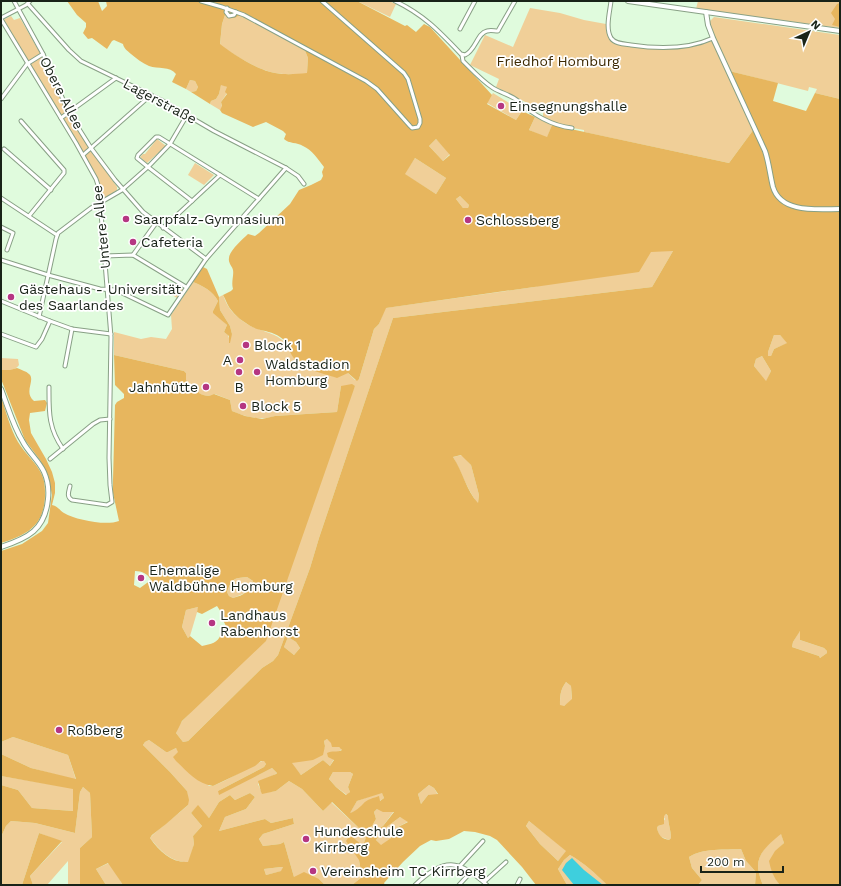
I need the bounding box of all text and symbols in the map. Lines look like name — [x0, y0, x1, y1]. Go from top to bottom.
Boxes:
north arrow — [789, 12, 829, 52]
text: N — [808, 18, 823, 33]
park label: Friedhof Homburg — [496, 53, 620, 69]
street label: Obere Allee — [37, 54, 87, 132]
street label: Lagerstraße — [121, 75, 199, 127]
place label: Einsegnungshalle — [509, 98, 627, 114]
marker: Einsegnungshalle — [496, 101, 506, 111]
street label: Untere Allee — [89, 184, 113, 270]
place label: Saarpfalz-Gymnasium — [134, 211, 285, 227]
place label: Schlossberg — [476, 212, 559, 228]
marker: Saarpfalz-Gymnasium — [121, 214, 131, 224]
marker: Schlossberg — [463, 215, 473, 225]
place label: Cafeteria — [141, 234, 203, 250]
marker: Cafeteria — [128, 237, 138, 247]
place label: Gästehaus - Universität des Saarlandes — [19, 281, 181, 313]
marker: Gästehaus - Universität des Saarlandes — [6, 292, 16, 302]
place label: Block 1 — [254, 337, 301, 353]
marker: Block 1 — [241, 340, 251, 350]
place label: A — [223, 352, 232, 368]
marker: A — [235, 355, 245, 365]
place label: Waldstadion Homburg — [265, 356, 350, 388]
marker: B — [234, 367, 244, 377]
marker: Waldstadion Homburg — [252, 367, 262, 377]
place label: Jahnhütte — [129, 379, 198, 395]
place label: B — [234, 379, 244, 395]
marker: Jahnhütte — [201, 382, 211, 392]
place label: Block 5 — [251, 398, 301, 414]
marker: Block 5 — [238, 401, 248, 411]
place label: Ehemalige Waldbühne Homburg — [149, 562, 293, 594]
marker: Ehemalige Waldbühne Homburg — [136, 573, 146, 583]
place label: Landhaus Rabenhorst — [220, 607, 299, 639]
marker: Landhaus Rabenhorst — [207, 618, 217, 628]
place label: Roßberg — [67, 722, 123, 738]
marker: Roßberg — [54, 725, 64, 735]
place label: Hundeschule Kirrberg — [314, 823, 403, 855]
marker: Hundeschule Kirrberg — [301, 834, 311, 844]
scale bar — [701, 848, 783, 874]
text: 200 m — [707, 855, 744, 869]
place label: Vereinsheim TC Kirrberg — [321, 863, 486, 879]
marker: Vereinsheim TC Kirrberg — [308, 866, 318, 876]

